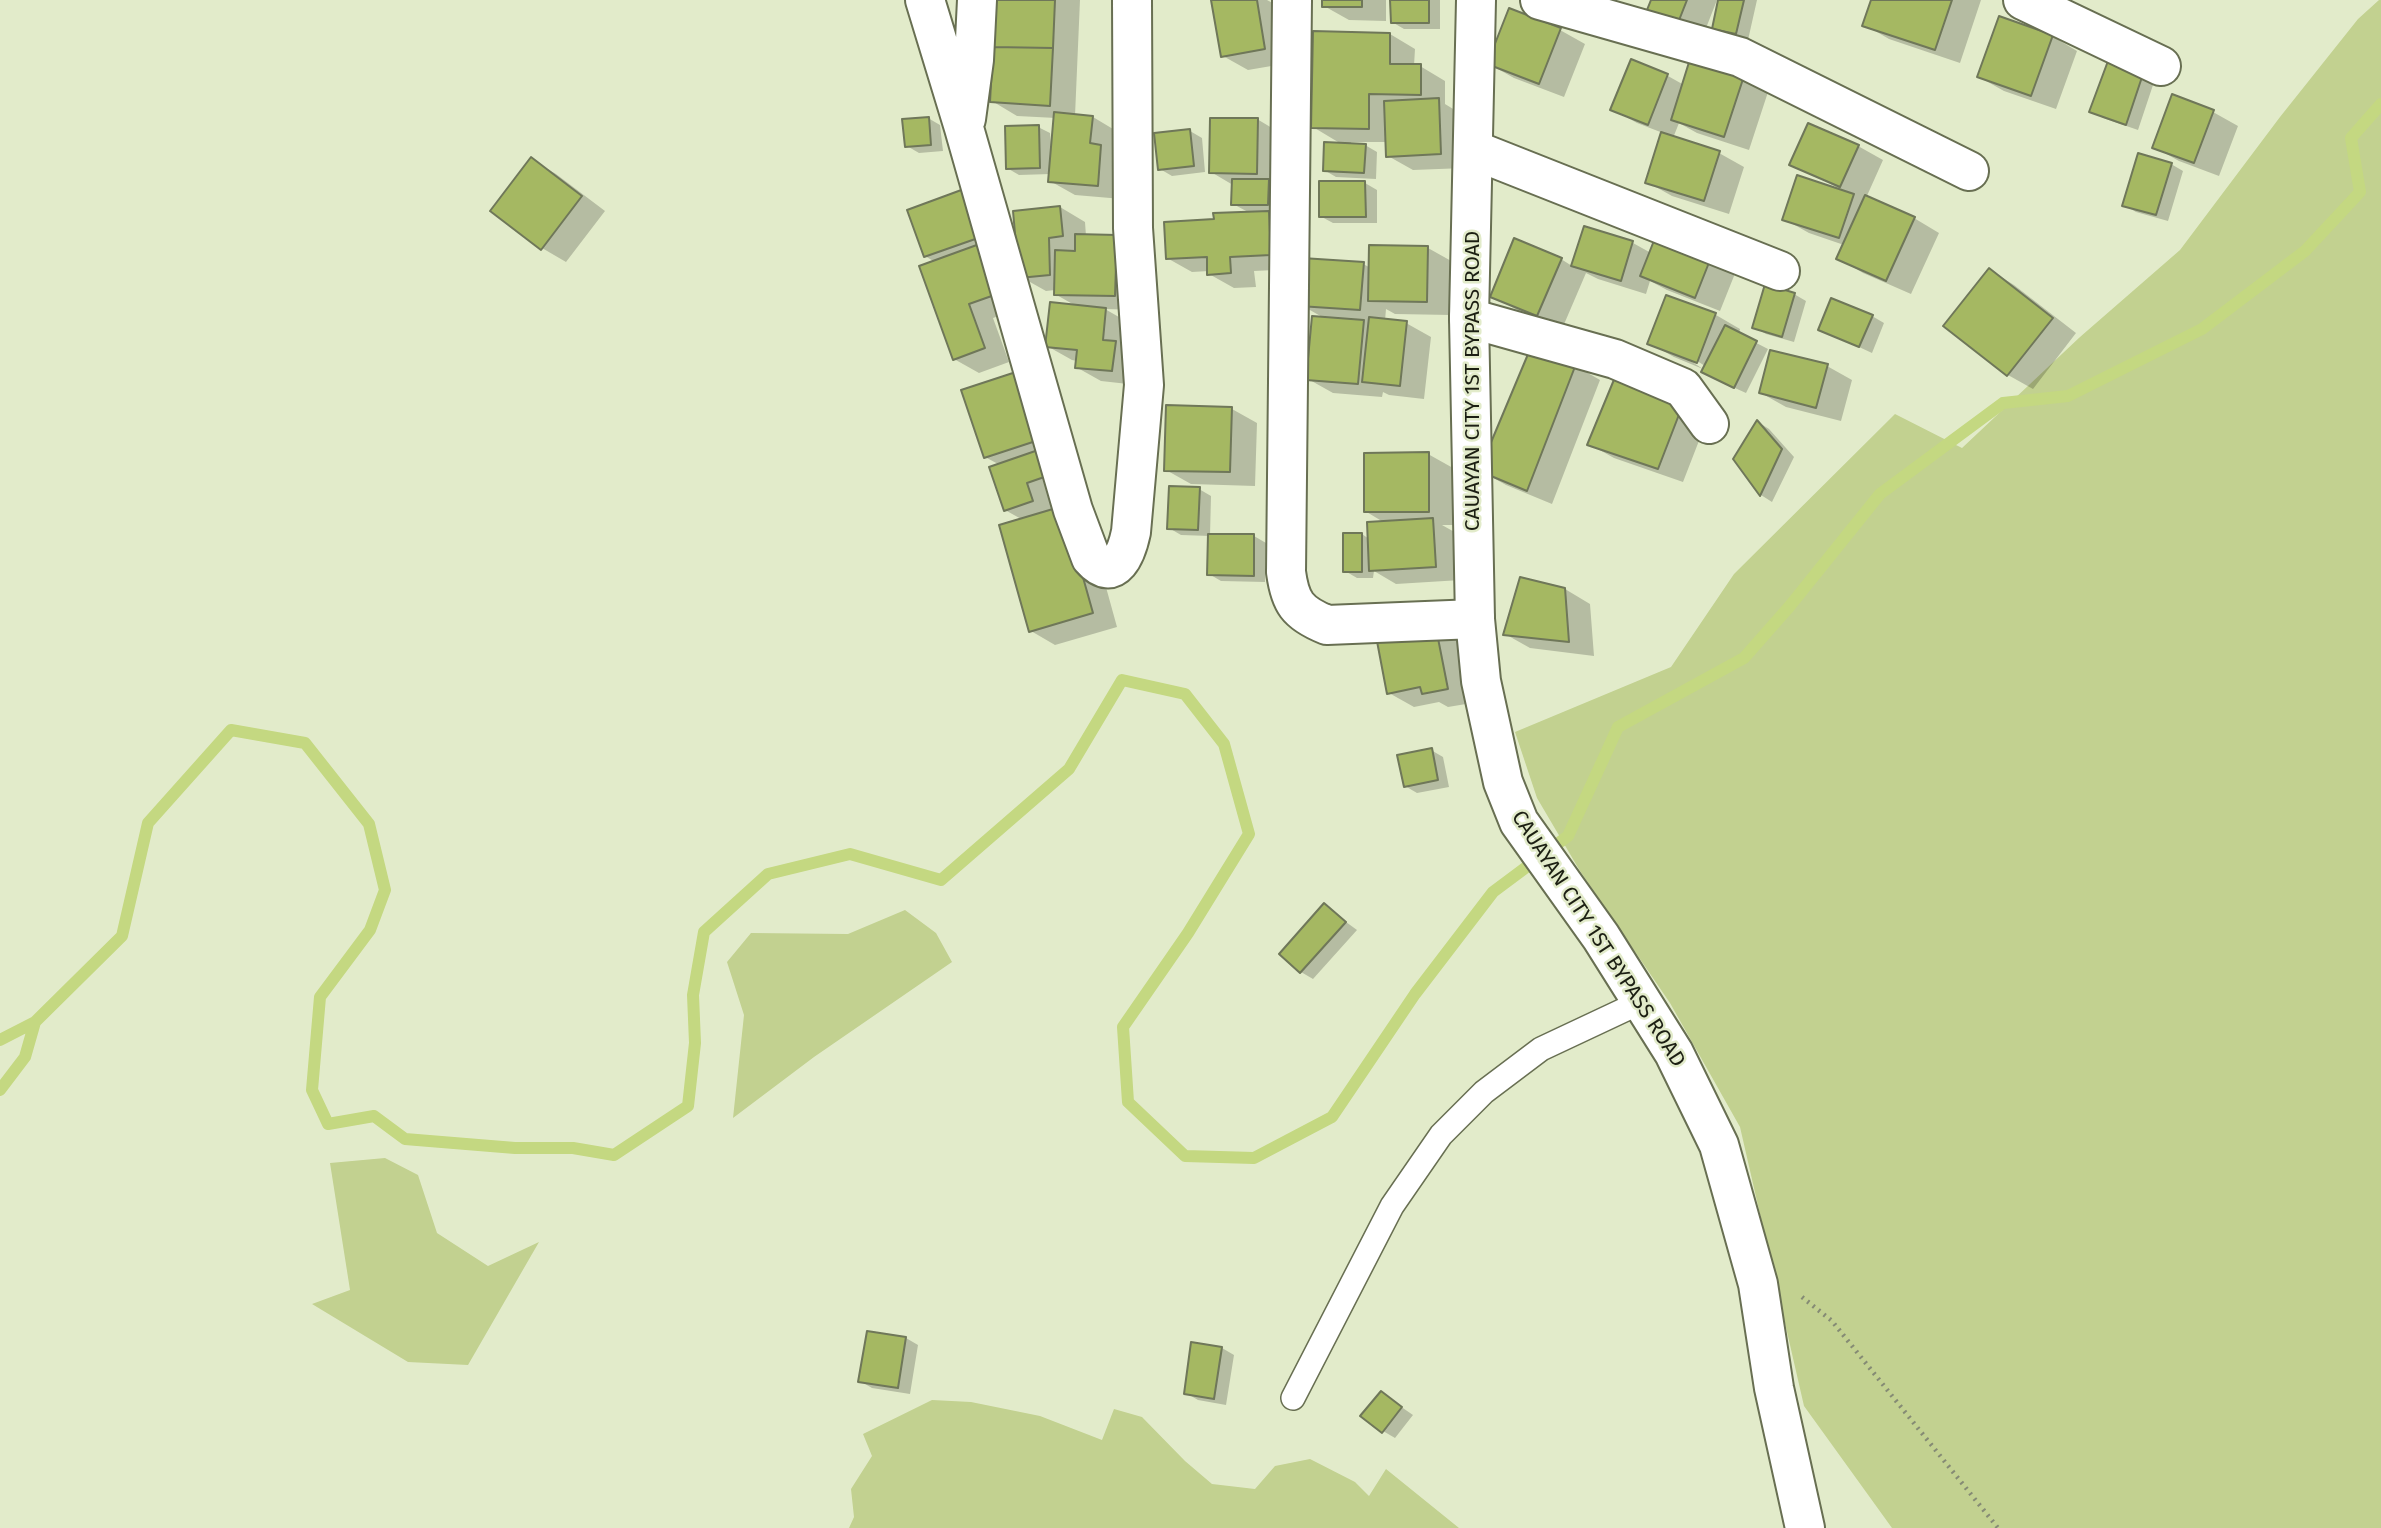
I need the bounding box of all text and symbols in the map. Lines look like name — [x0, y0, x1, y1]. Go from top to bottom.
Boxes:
street label: CAUAYAN CITY 1ST BYPASS ROAD — [1460, 231, 1486, 531]
street label: CAUAYAN CITY 1ST BYPASS ROAD — [1506, 806, 1690, 1072]

